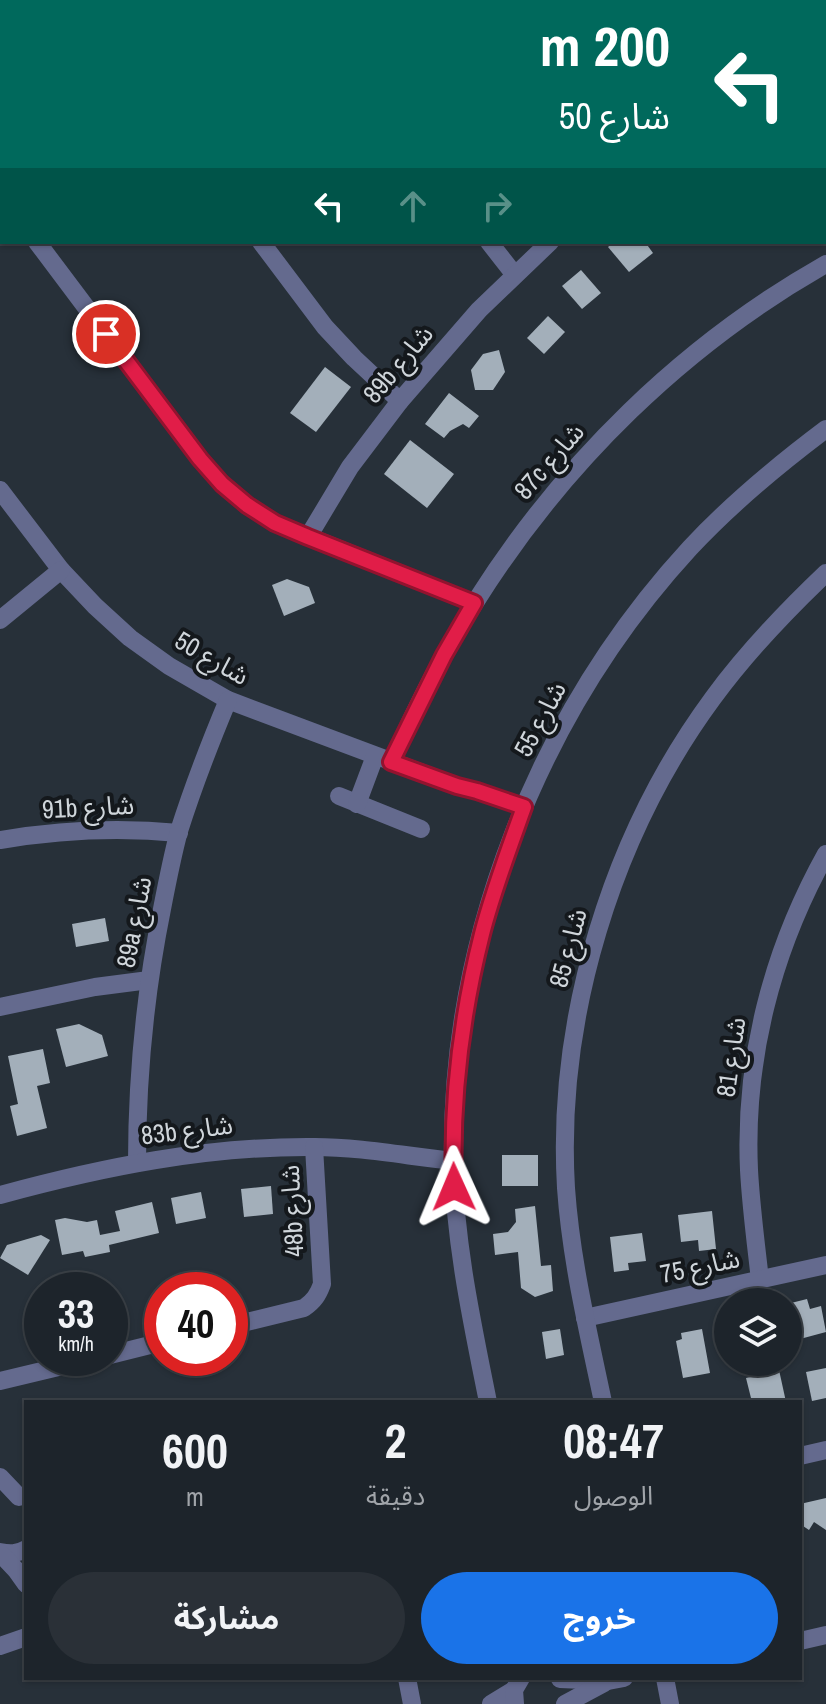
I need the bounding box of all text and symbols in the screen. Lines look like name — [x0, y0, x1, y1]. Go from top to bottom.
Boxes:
text: 200 m — [540, 8, 670, 83]
icon: left — [698, 32, 802, 136]
text: شارع 50 — [559, 92, 670, 140]
icon: left — [307, 184, 351, 228]
icon: ahead — [391, 184, 435, 228]
icon: right — [475, 184, 519, 228]
pin — [72, 300, 140, 368]
icon: arrive — [84, 312, 128, 356]
street label: 89b شارع — [355, 317, 442, 412]
street label: 87c شارع — [506, 415, 593, 508]
street label: شارع 50 — [168, 622, 256, 695]
street label: شارع 55 — [505, 675, 576, 763]
street label: 91b شارع — [41, 787, 135, 828]
street label: 89a شارع — [108, 873, 161, 971]
street label: شارع 85 — [540, 905, 597, 992]
street label: شارع 81 — [708, 1015, 755, 1099]
street label: 83b شارع — [139, 1107, 235, 1154]
position arrow — [412, 1145, 496, 1229]
street label: 48b شارع — [272, 1164, 313, 1258]
street label: شارع 75 — [657, 1240, 743, 1293]
speed limit sign: 40 — [144, 1272, 248, 1376]
text: 33 — [58, 1287, 94, 1340]
map controls — [714, 1288, 802, 1376]
button: layers — [714, 1288, 802, 1376]
text: km/h — [58, 1330, 94, 1357]
text: 2 — [385, 1408, 406, 1473]
text: 08:47 — [563, 1408, 664, 1473]
text: 600 — [162, 1418, 228, 1483]
text: دقيقة — [366, 1478, 425, 1513]
text: الوصول — [574, 1478, 653, 1513]
text: m — [186, 1479, 204, 1514]
button: مشاركة — [48, 1572, 405, 1664]
button: خروج — [421, 1572, 778, 1664]

